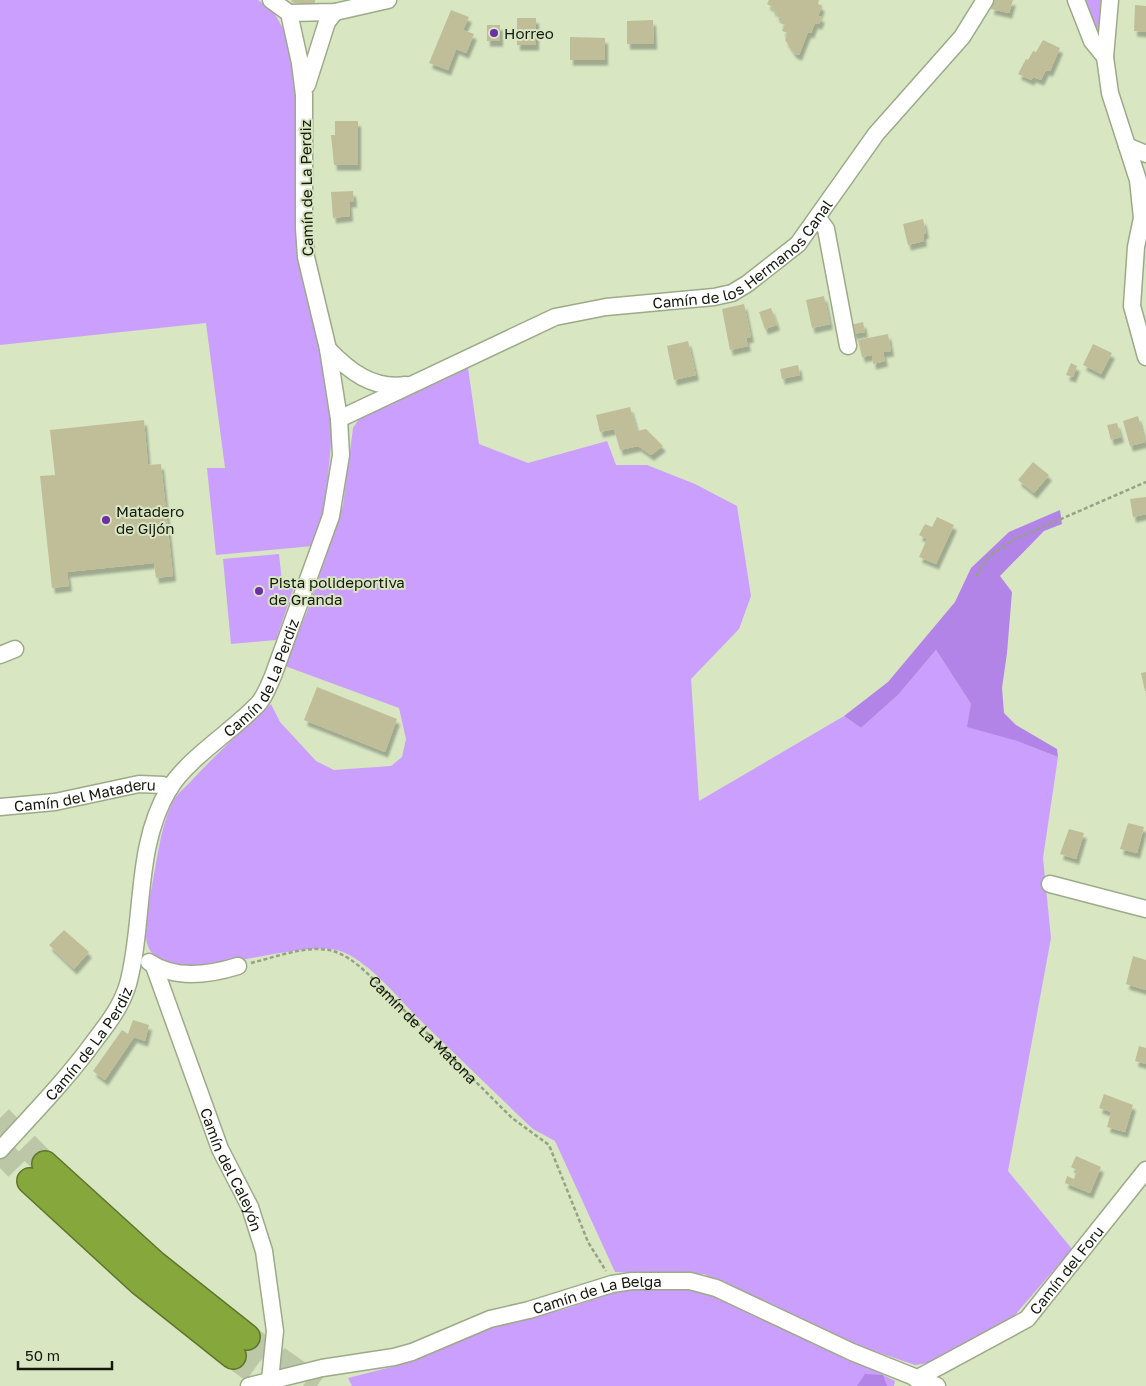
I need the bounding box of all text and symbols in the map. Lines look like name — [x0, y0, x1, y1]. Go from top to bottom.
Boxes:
place label: Horreo — [504, 24, 554, 42]
marker: Horreo — [488, 27, 500, 39]
street label: Camín de La Perdiz — [296, 119, 316, 256]
street label: Camín de los Hermanos Canal — [652, 196, 836, 312]
place label: Matadero de Gijón — [116, 502, 184, 537]
marker: Matadero de Gijón — [100, 514, 112, 526]
place label: Pista polideportiva de Granda — [269, 573, 405, 608]
marker: Pista polideportiva de Granda — [253, 585, 265, 597]
street label: Camín de La Perdiz — [219, 616, 302, 740]
street label: Camín del Mataderu — [13, 775, 156, 815]
street label: Camín de La Matona — [365, 971, 481, 1087]
street label: Camín de La Perdiz — [41, 984, 136, 1104]
street label: Camín del Caleyón — [197, 1105, 266, 1234]
street label: Camín del Foru — [1025, 1222, 1107, 1318]
street label: Camín de La Belga — [530, 1272, 662, 1317]
scale bar — [18, 1338, 111, 1370]
text: 50 m — [25, 1346, 60, 1364]

